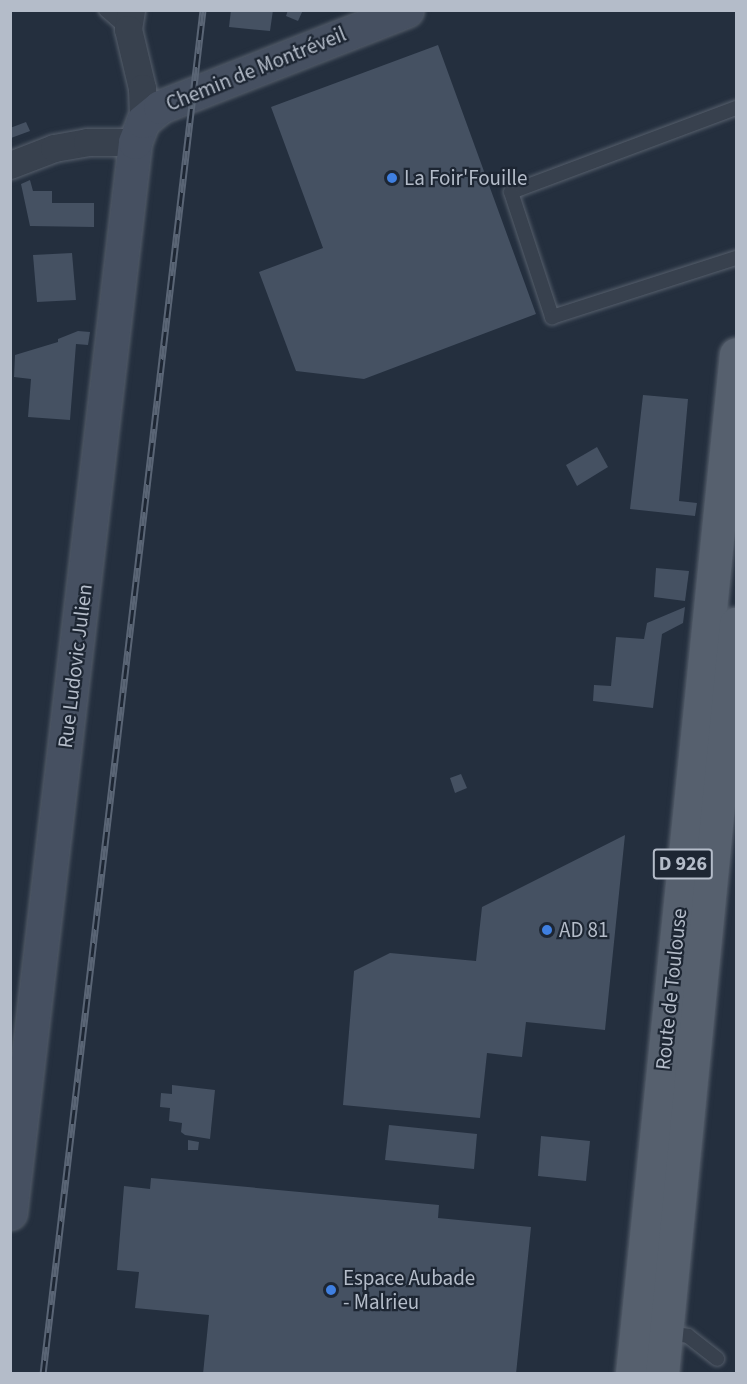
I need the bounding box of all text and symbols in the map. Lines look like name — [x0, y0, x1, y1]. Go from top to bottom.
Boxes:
street label: Chemin de Montréveil — [162, 21, 350, 117]
place label: La Foir'Fouille — [404, 165, 527, 191]
marker: La Foir'Fouille — [385, 171, 399, 185]
street label: Rue Ludovic Julien — [52, 583, 98, 749]
road number: D 926 — [652, 847, 714, 881]
street label: Route de Toulouse — [650, 907, 692, 1071]
place label: AD 81 — [559, 917, 608, 943]
marker: AD 81 — [540, 923, 554, 937]
place label: Espace Aubade - Malrieu — [343, 1265, 475, 1315]
marker: Espace Aubade - Malrieu — [324, 1283, 338, 1297]

